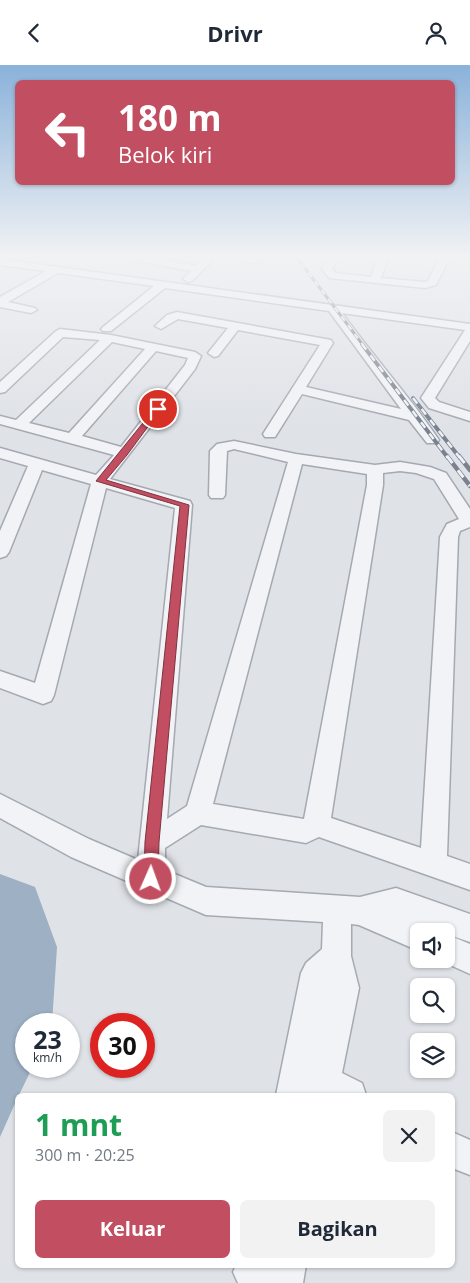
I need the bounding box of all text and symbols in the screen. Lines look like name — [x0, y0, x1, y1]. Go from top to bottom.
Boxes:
text: Drivr — [207, 18, 263, 48]
icon: back — [20, 19, 48, 47]
icon: person — [422, 19, 450, 47]
text: 180 m — [118, 94, 222, 141]
icon: left — [35, 100, 100, 165]
text: Belok kiri — [118, 139, 212, 169]
pin — [137, 388, 179, 430]
icon: arrive — [144, 395, 172, 423]
position arrow — [124, 852, 176, 904]
map controls — [410, 923, 455, 1078]
button: sound — [410, 923, 455, 968]
button: search — [410, 978, 455, 1023]
speed limit sign: 30 — [90, 1013, 155, 1078]
text: 23 — [33, 1022, 62, 1056]
button: layers — [410, 1033, 455, 1078]
text: km/h — [33, 1049, 62, 1066]
text: 1 mnt — [35, 1104, 122, 1145]
button: close — [383, 1110, 435, 1162]
text: 300 m · 20:25 — [35, 1144, 135, 1166]
button: Keluar — [35, 1200, 230, 1258]
button: Bagikan — [240, 1200, 435, 1258]

